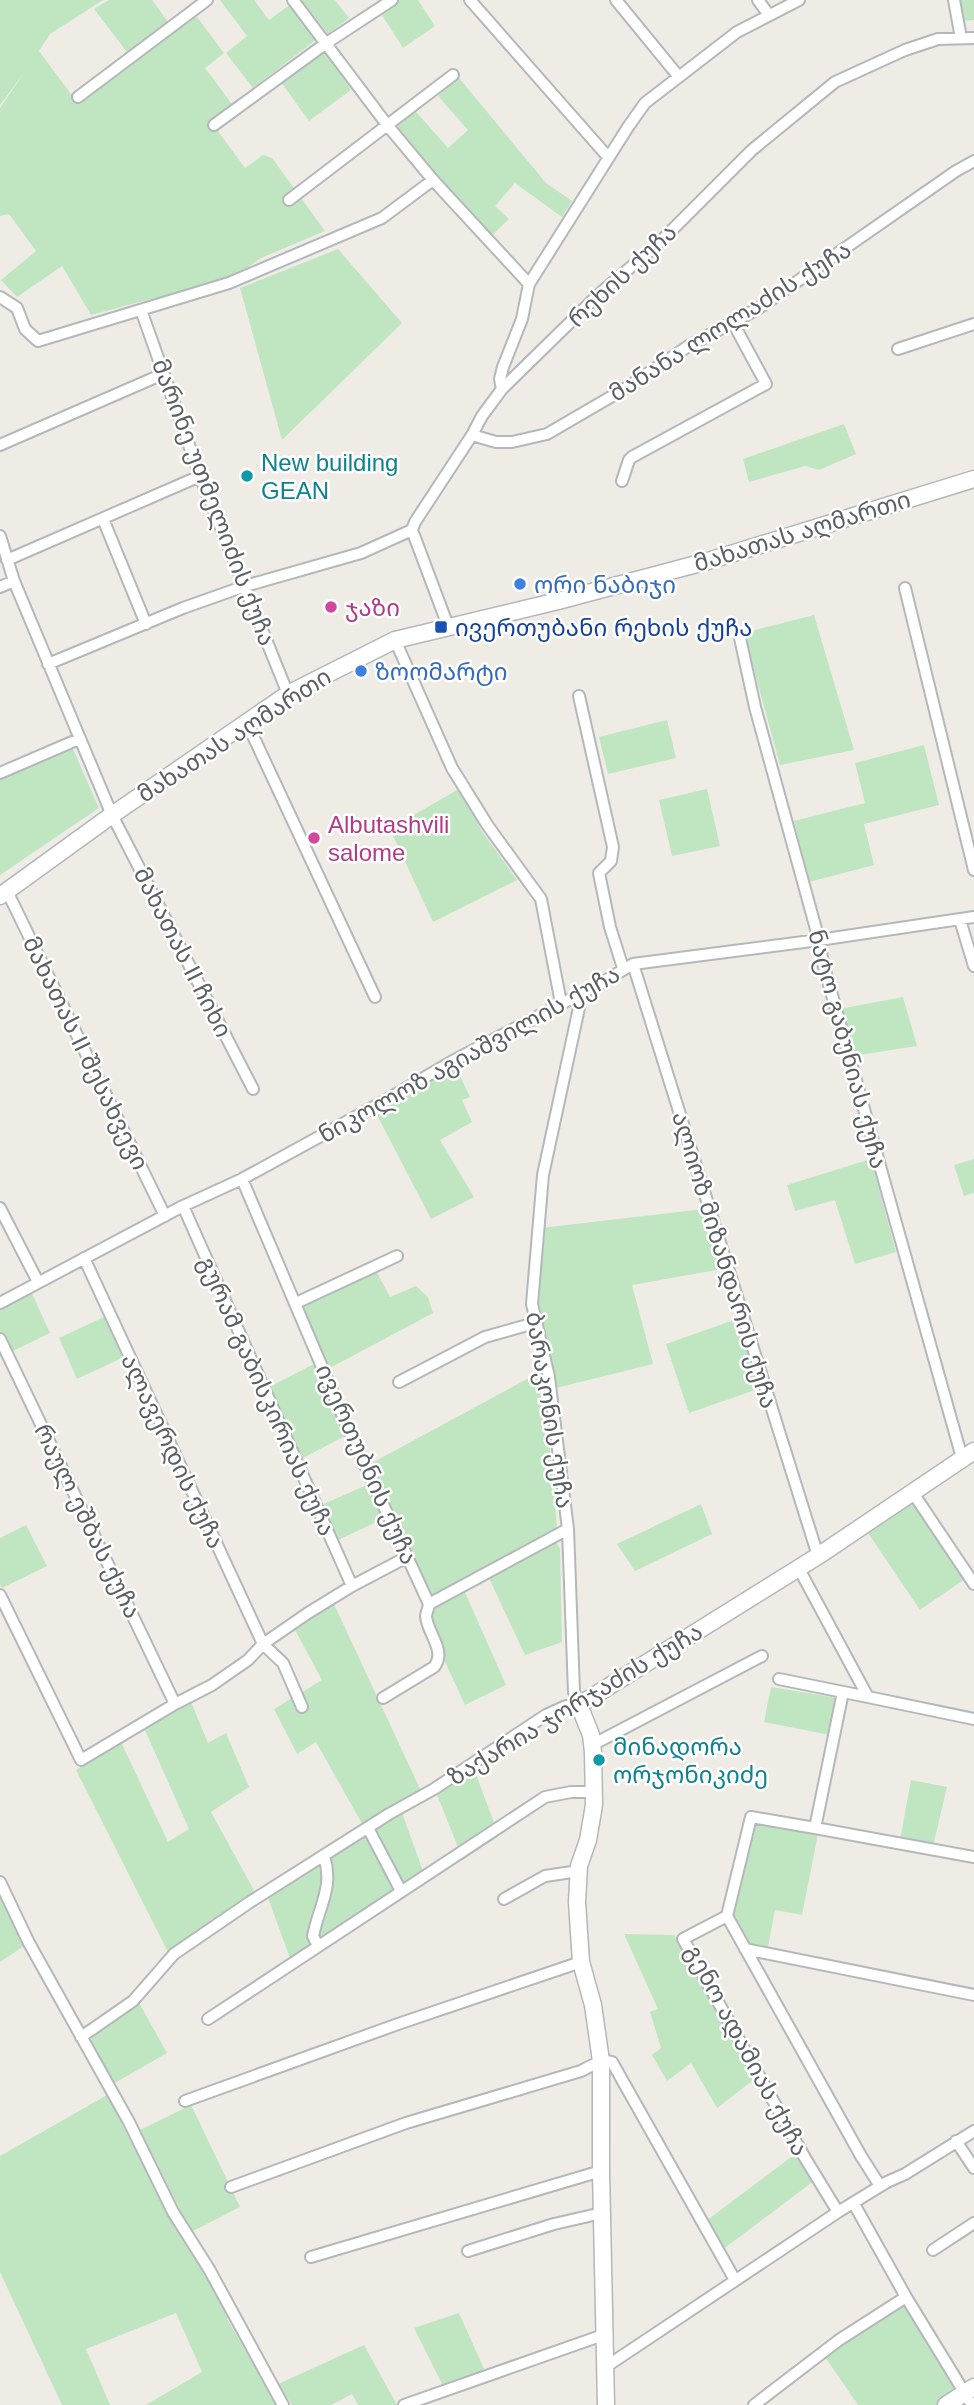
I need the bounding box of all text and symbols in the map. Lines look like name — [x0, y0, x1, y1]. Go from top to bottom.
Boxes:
street label: რეხის ქუჩა — [562, 218, 683, 333]
street label: მანანა ლოლაძის ქუჩა — [604, 235, 856, 408]
street label: მარინე უთმელიძის ქუჩა — [146, 355, 281, 650]
place label: New building GEAN — [261, 449, 398, 504]
marker: New building GEAN — [239, 468, 255, 484]
street label: მახათას აღმართი — [690, 485, 914, 579]
place label: ორი ნაბიჯი — [534, 571, 676, 599]
marker: ორი ნაბიჯი — [512, 576, 528, 592]
place label: ჯაზი — [345, 594, 400, 622]
marker: ჯაზი — [323, 599, 339, 615]
place label: ივერთუბანი რეხის ქუჩა — [455, 614, 752, 642]
marker: ივერთუბანი რეხის ქუჩა — [433, 619, 449, 635]
place label: ზოომარტი — [375, 658, 508, 686]
street label: მახათას აღმართი — [132, 662, 337, 809]
marker: ზოომარტი — [353, 663, 369, 679]
place label: Albutashvili salome — [328, 811, 449, 866]
marker: Albutashvili salome — [306, 830, 322, 846]
street label: მახათას II ჩიხი — [128, 862, 238, 1042]
street label: ნატო გაბუნიას ქუჩა — [802, 927, 893, 1172]
street label: მახათას II შესახვევი — [17, 932, 154, 1175]
street label: ნიკოლოზ აგიაშვილის ქუჩა — [314, 960, 625, 1149]
street label: ალიოზ მიზანდარის ქუჩა — [666, 1108, 783, 1412]
street label: გურამ გაბისკირიას ქუჩა — [192, 1252, 341, 1540]
street label: ბარაკონის ქუჩა — [520, 1310, 579, 1510]
street label: ალავერდის ქუჩა — [115, 1349, 230, 1553]
street label: ივერთუბნის ქუჩა — [310, 1360, 423, 1569]
street label: რაულ ეშბას ქუჩა — [28, 1419, 147, 1623]
street label: ზაქარია ჯორჯაძის ქუჩა — [443, 1617, 708, 1792]
place label: მინადორა ორჯონიკიძე — [613, 1733, 768, 1789]
marker: მინადორა ორჯონიკიძე — [591, 1752, 607, 1768]
street label: გენო ადამიას ქუჩა — [679, 1940, 814, 2161]

